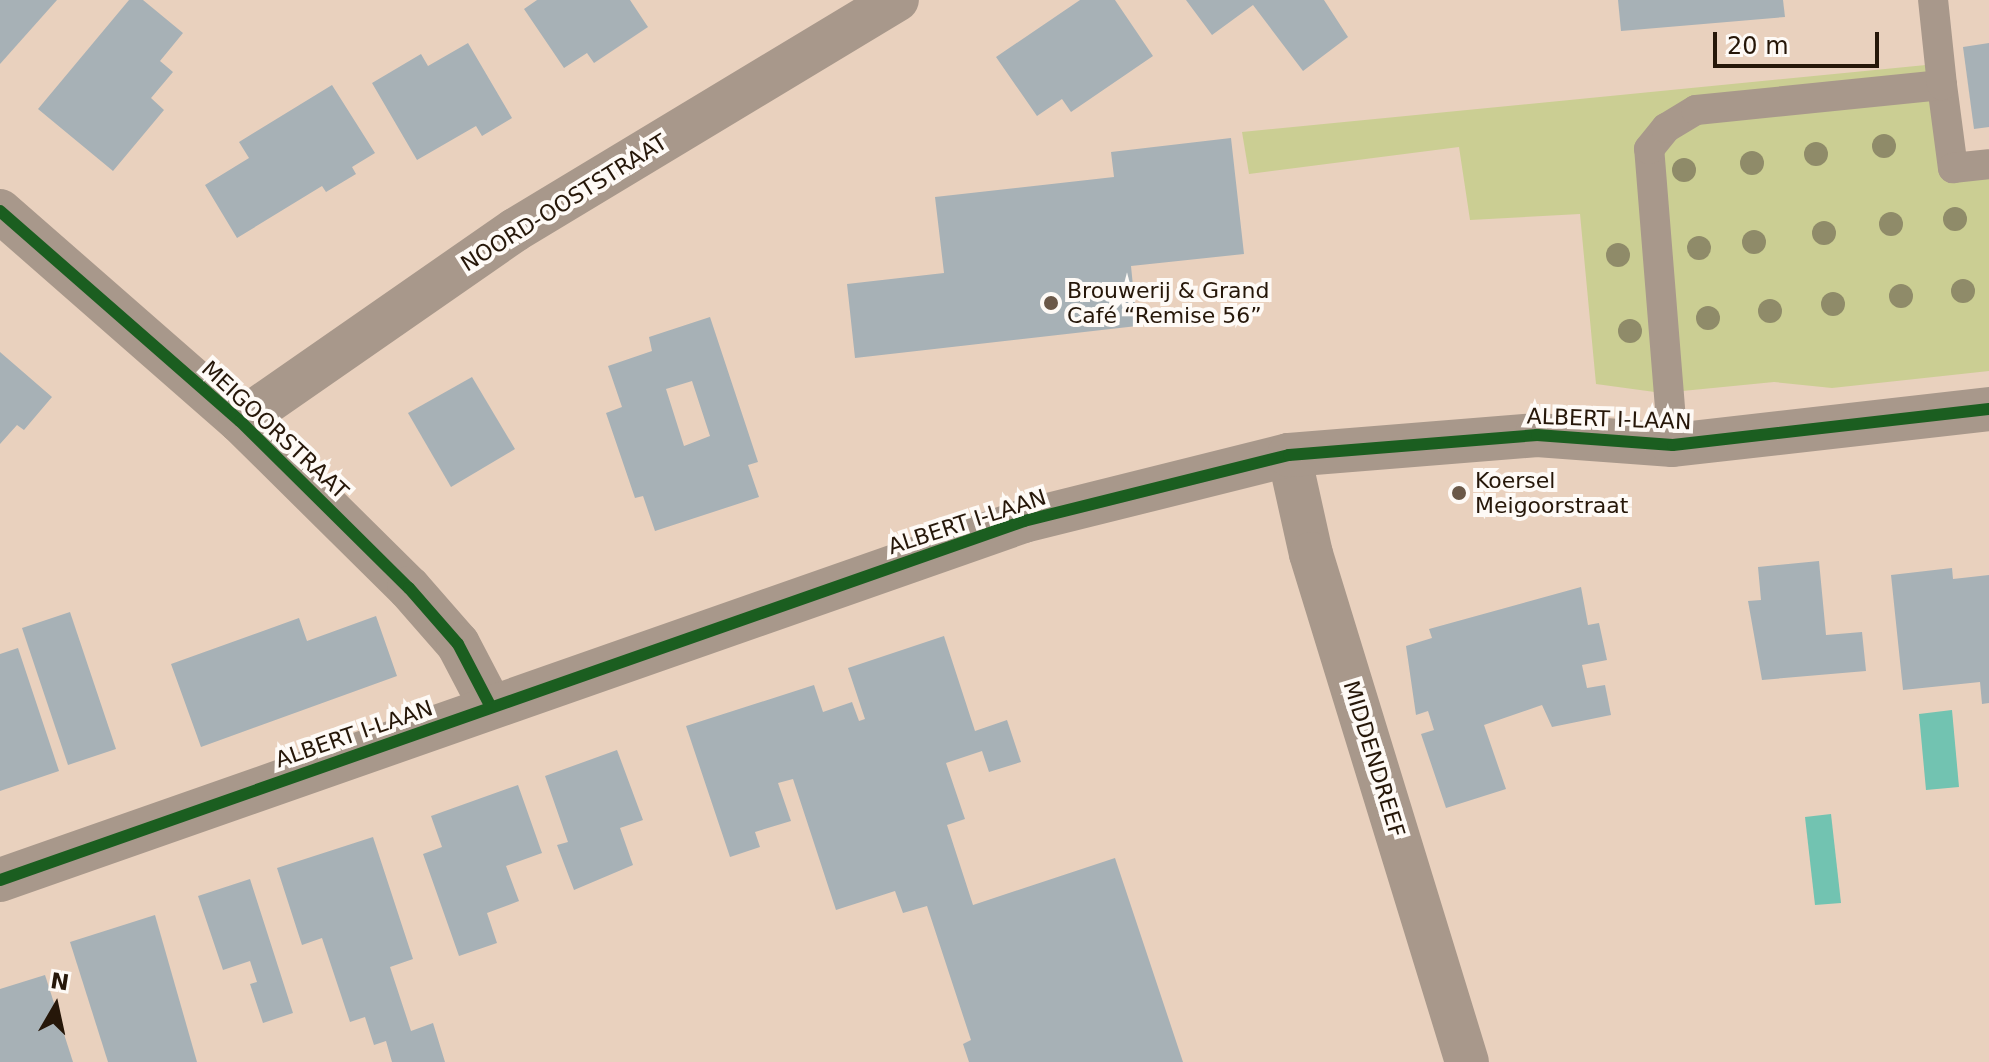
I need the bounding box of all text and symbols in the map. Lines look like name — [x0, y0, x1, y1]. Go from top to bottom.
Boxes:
scale bar — [1717, 16, 1883, 66]
text: 20 m — [1727, 32, 1789, 60]
street label: NOORD-OOSTSTRAAT — [456, 129, 672, 277]
place label: Brouwerij & Grand Café “Remise 56” — [1067, 277, 1269, 328]
marker: Brouwerij & Grand Café “Remise 56” — [1042, 294, 1060, 312]
street label: MEIGOORSTRAAT — [196, 355, 354, 505]
street label: ALBERT I-LAAN — [1526, 403, 1692, 435]
place label: Koersel Meigoorstraat — [1475, 467, 1628, 518]
street label: ALBERT I-LAAN — [885, 484, 1049, 560]
marker: Koersel Meigoorstraat — [1450, 484, 1468, 502]
street label: MIDDENDREEF — [1338, 677, 1410, 841]
street label: ALBERT I-LAAN — [272, 695, 436, 773]
north arrow — [16, 966, 96, 1046]
text: N — [49, 968, 71, 996]

